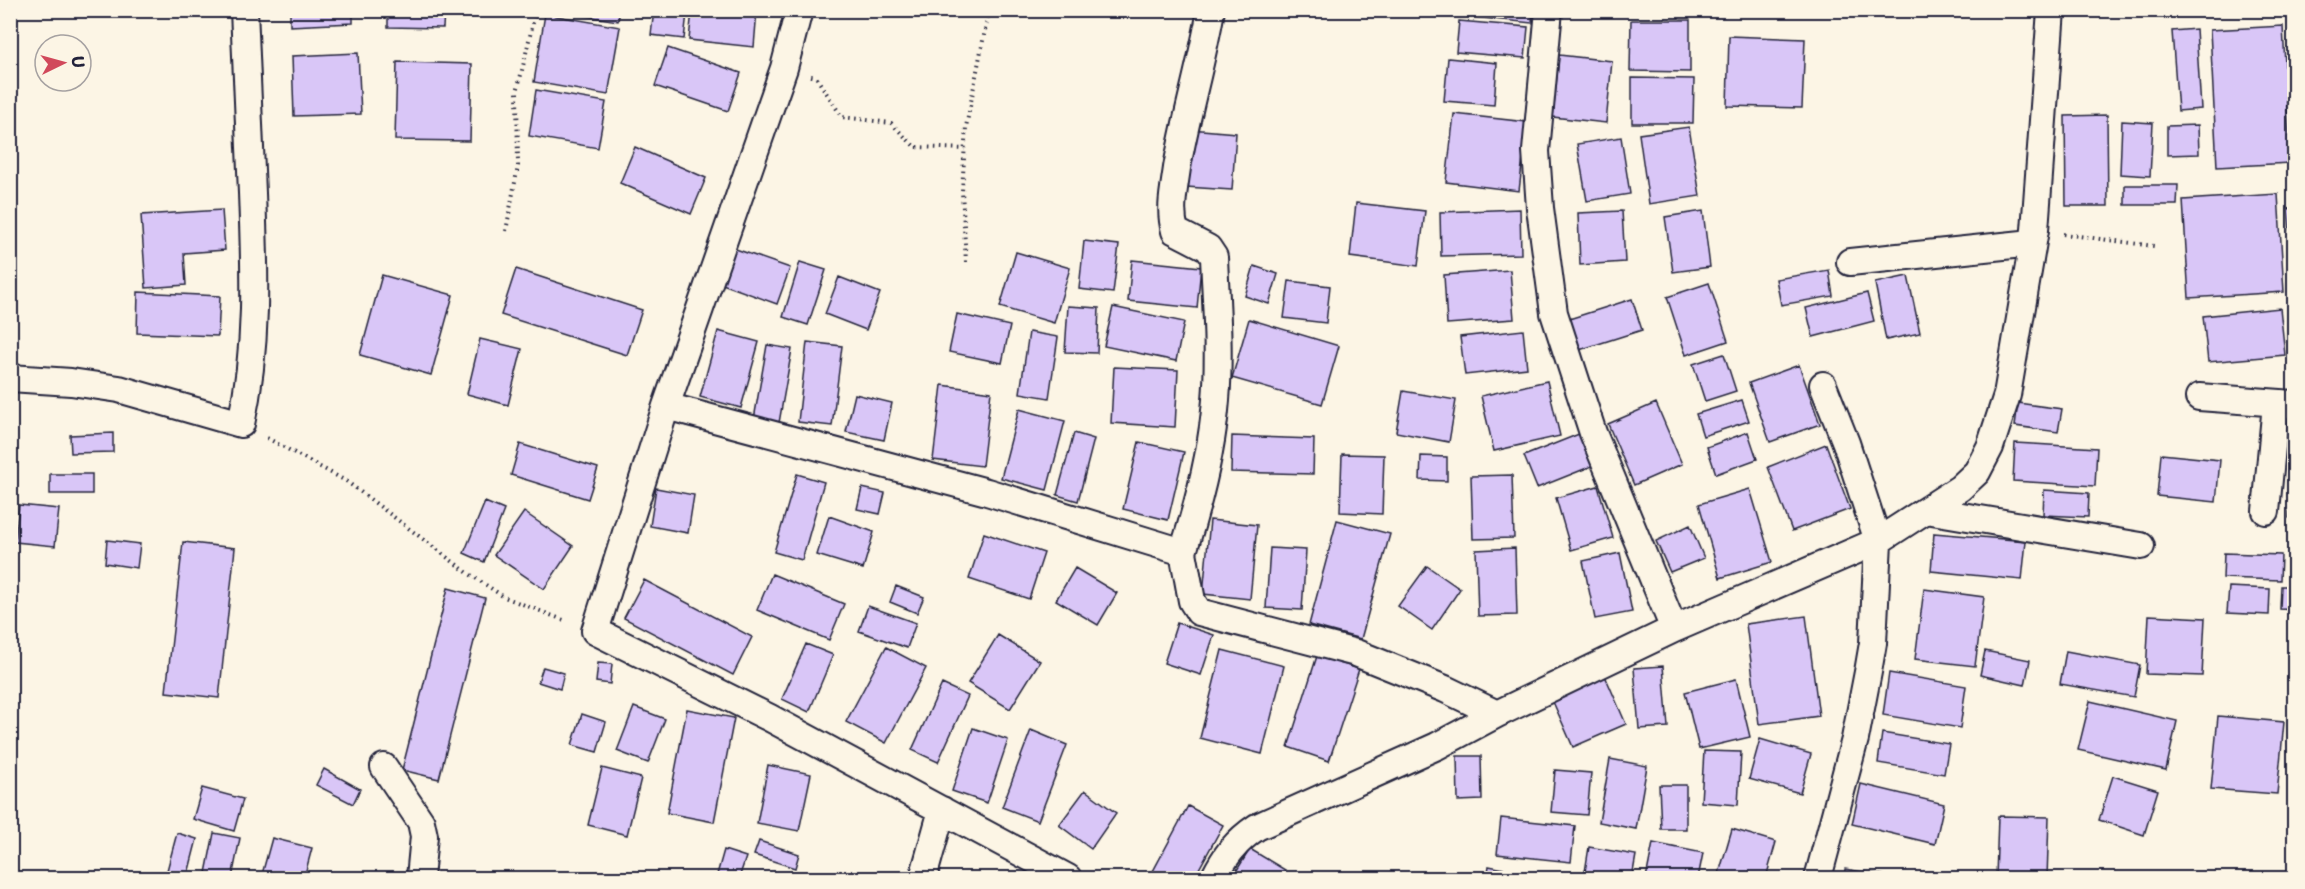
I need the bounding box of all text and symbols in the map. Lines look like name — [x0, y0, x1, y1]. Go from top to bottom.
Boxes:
north arrow — [33, 33, 93, 93]
text: U — [66, 54, 91, 69]

